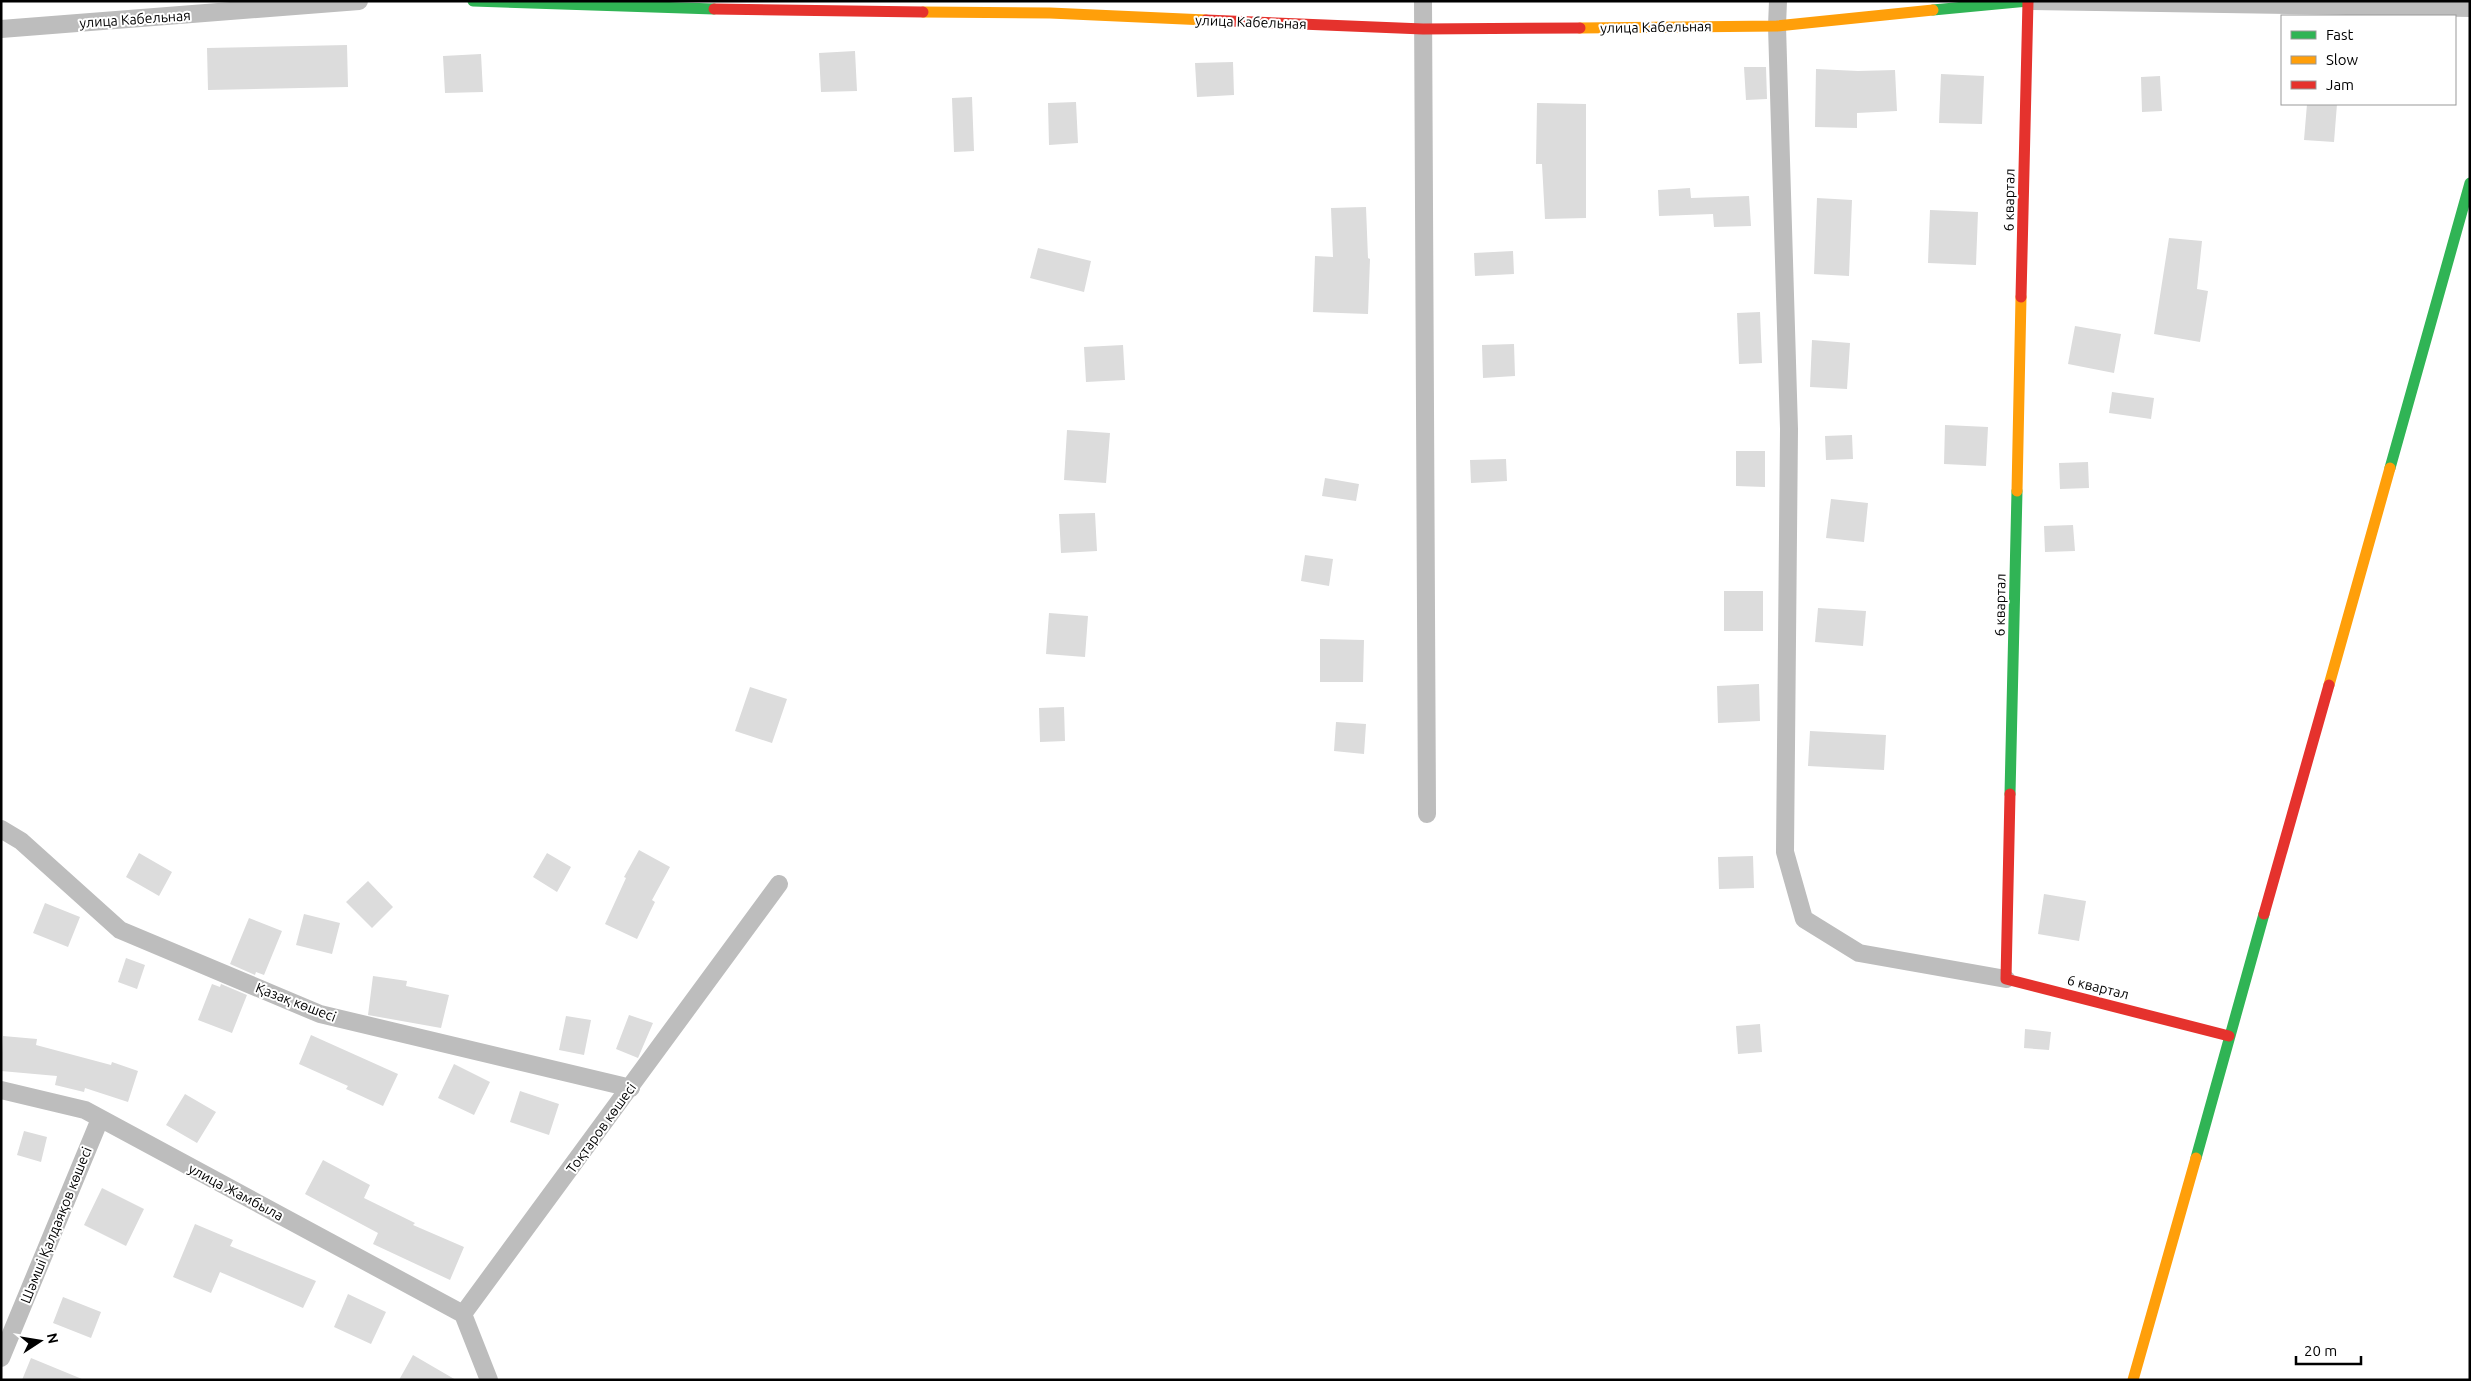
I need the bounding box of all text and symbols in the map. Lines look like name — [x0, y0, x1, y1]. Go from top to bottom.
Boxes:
street label: улица Кабельная — [79, 7, 191, 31]
street label: улица Кабельная — [1195, 12, 1307, 32]
legend — [2281, 15, 2456, 105]
street label: улица Кабельная — [1600, 18, 1712, 36]
text: Fast — [2326, 26, 2354, 43]
text: Slow — [2326, 51, 2359, 68]
text: Jam — [2326, 76, 2354, 93]
street label: 6 квартал — [2000, 168, 2018, 232]
street label: 6 квартал — [1991, 573, 2009, 637]
street label: 6 квартал — [2065, 972, 2131, 1002]
street label: Қазақ көшесі — [253, 979, 339, 1025]
street label: Тоқтаров көшесі — [563, 1080, 639, 1176]
street label: Шәмші Қалдаяқов көшесі — [17, 1144, 95, 1306]
street label: улица Жамбыла — [186, 1160, 286, 1224]
north arrow — [15, 1316, 65, 1366]
text: N — [44, 1332, 62, 1345]
scale bar — [2296, 1334, 2361, 1366]
text: 20 m — [2304, 1342, 2337, 1359]

